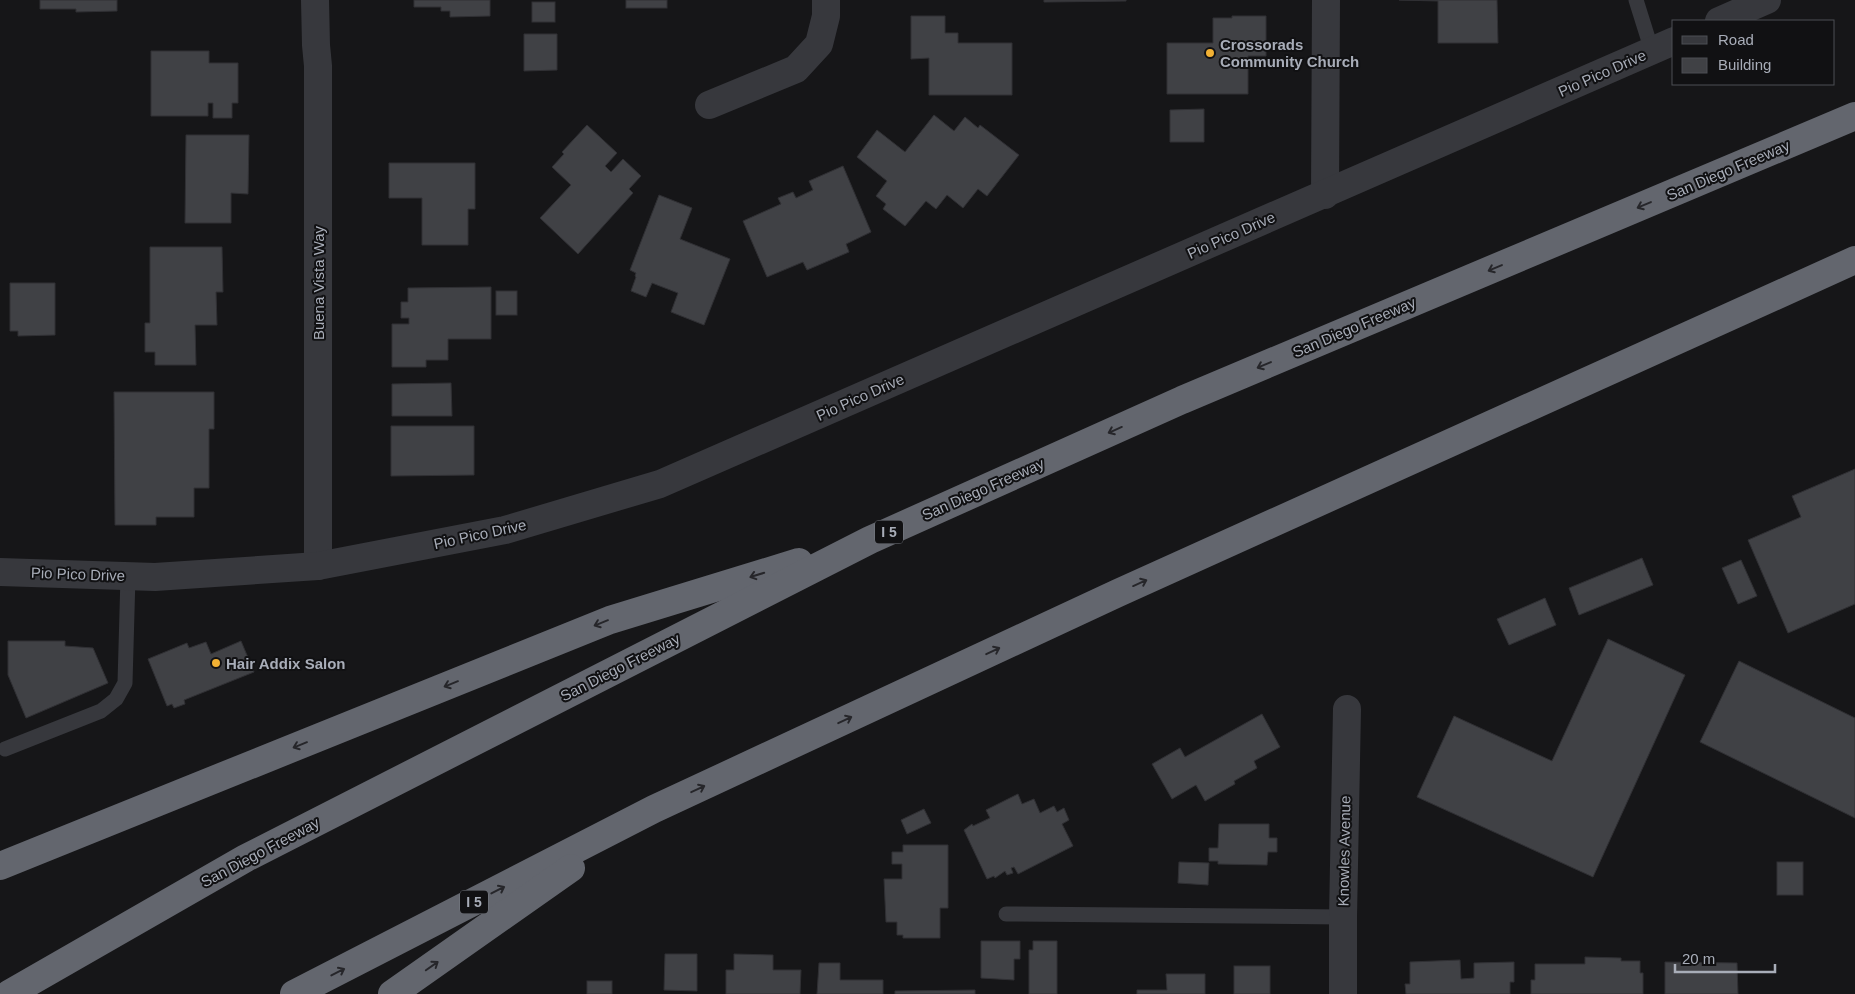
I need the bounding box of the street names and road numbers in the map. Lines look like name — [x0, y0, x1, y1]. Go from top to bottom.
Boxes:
street label: Pio Pico Drive — [1556, 46, 1648, 100]
street label: San Diego Freeway — [1664, 136, 1792, 204]
street label: Pio Pico Drive — [1185, 208, 1277, 262]
street label: Buena Vista Way — [310, 225, 327, 340]
street label: San Diego Freeway — [1290, 293, 1418, 361]
street label: Pio Pico Drive — [814, 370, 906, 424]
street label: San Diego Freeway — [919, 454, 1047, 524]
street label: Pio Pico Drive — [432, 516, 528, 552]
road number: I 5 — [875, 520, 903, 544]
street label: Pio Pico Drive — [31, 564, 125, 584]
street label: San Diego Freeway — [557, 629, 683, 704]
street label: Knowles Avenue — [1335, 796, 1353, 906]
street label: San Diego Freeway — [198, 813, 323, 890]
road number: I 5 — [460, 890, 488, 914]

